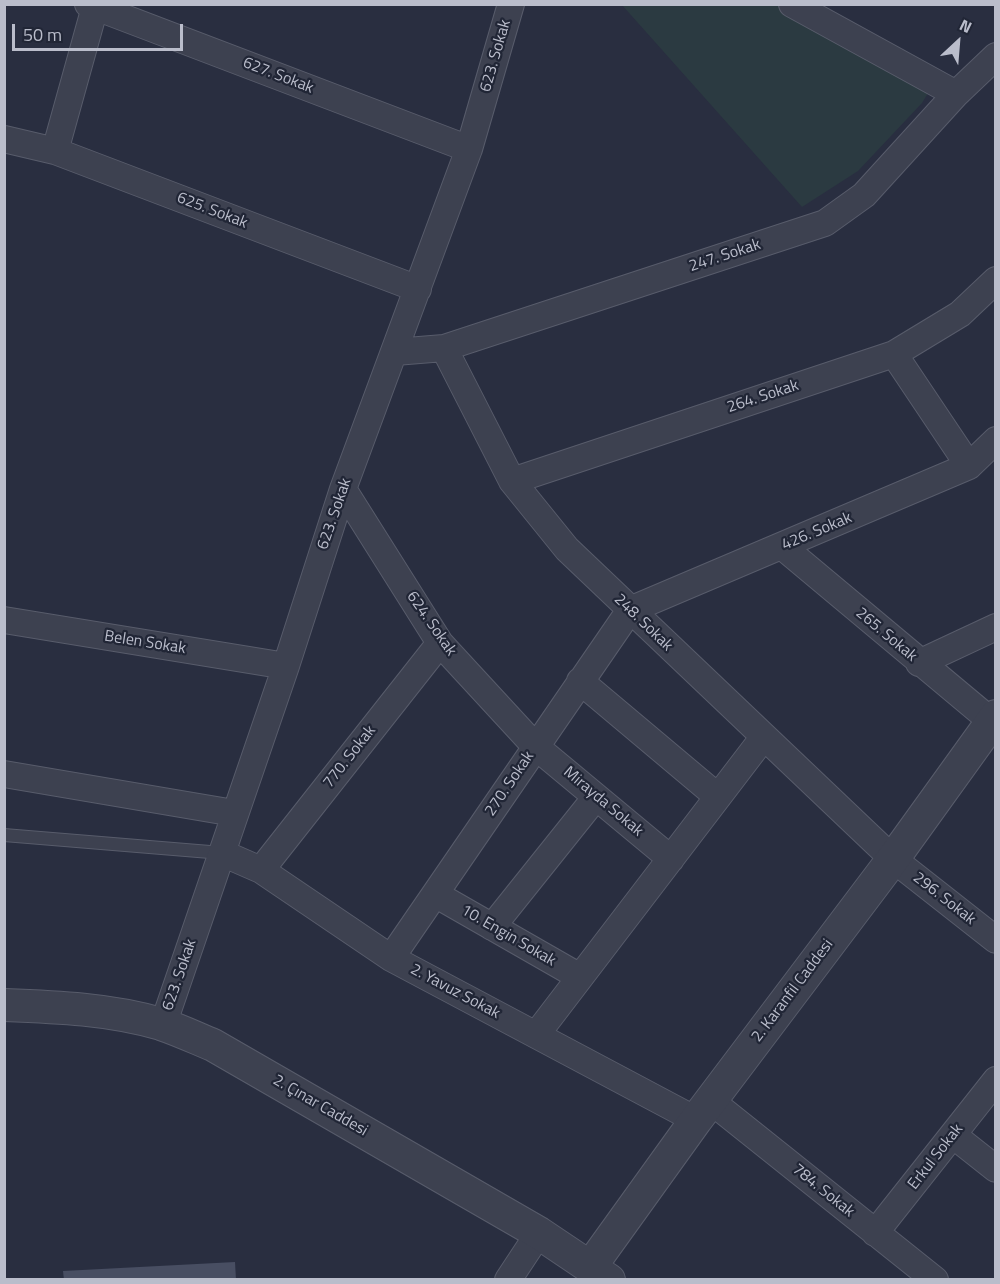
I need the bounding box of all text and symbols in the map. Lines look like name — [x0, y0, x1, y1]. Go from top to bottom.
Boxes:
scale bar — [15, 12, 186, 50]
north arrow — [928, 12, 988, 72]
text: N — [956, 13, 976, 39]
street label: 623. Sokak — [477, 18, 515, 94]
text: 50 m — [23, 21, 62, 48]
street label: 627. Sokak — [240, 54, 316, 98]
street label: 625. Sokak — [174, 189, 250, 233]
street label: 247. Sokak — [687, 235, 763, 277]
street label: 264. Sokak — [725, 376, 801, 418]
street label: 623. Sokak — [314, 476, 356, 552]
street label: 426. Sokak — [779, 509, 855, 555]
street label: 624. Sokak — [402, 588, 460, 660]
street label: 248. Sokak — [610, 590, 676, 656]
street label: 265. Sokak — [851, 604, 921, 666]
street label: Belen Sokak — [103, 627, 187, 659]
street label: 770. Sokak — [320, 722, 380, 792]
street label: 270. Sokak — [481, 748, 539, 820]
street label: Mirayda Sokak — [559, 763, 647, 841]
street label: 296. Sokak — [909, 869, 979, 929]
street label: 10. Engin Sokak — [457, 901, 559, 971]
street label: 2. Karanfil Caddesi — [748, 936, 838, 1046]
street label: 623. Sokak — [159, 937, 201, 1013]
street label: 2. Yavuz Sokak — [407, 960, 503, 1024]
street label: 2. Çınar Caddesi — [269, 1071, 371, 1141]
street label: Erkul Sokak — [904, 1120, 968, 1194]
street label: 784. Sokak — [788, 1160, 858, 1222]

